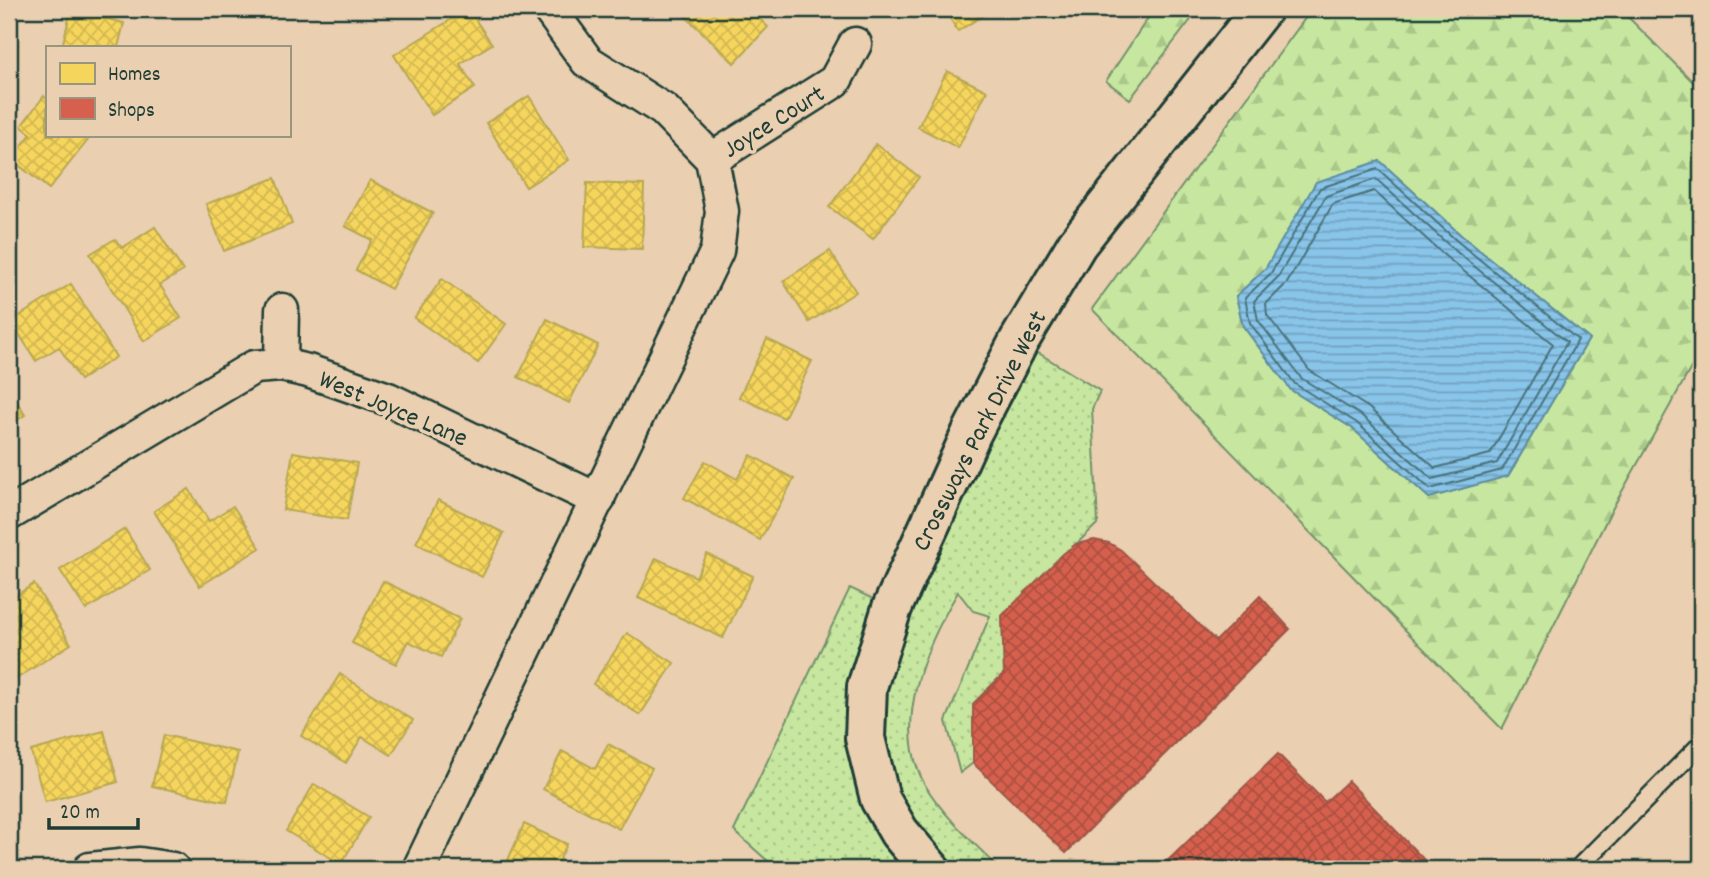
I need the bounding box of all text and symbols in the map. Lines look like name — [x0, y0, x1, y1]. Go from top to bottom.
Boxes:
legend — [46, 46, 290, 136]
text: Homes — [108, 61, 161, 91]
street label: Joyce Court — [717, 77, 833, 169]
text: Shops — [108, 97, 155, 127]
street label: Crossways Park Drive West — [904, 305, 1058, 558]
street label: West Joyce Lane — [312, 362, 473, 458]
scale bar — [49, 787, 138, 831]
text: 20 m — [60, 799, 100, 829]

